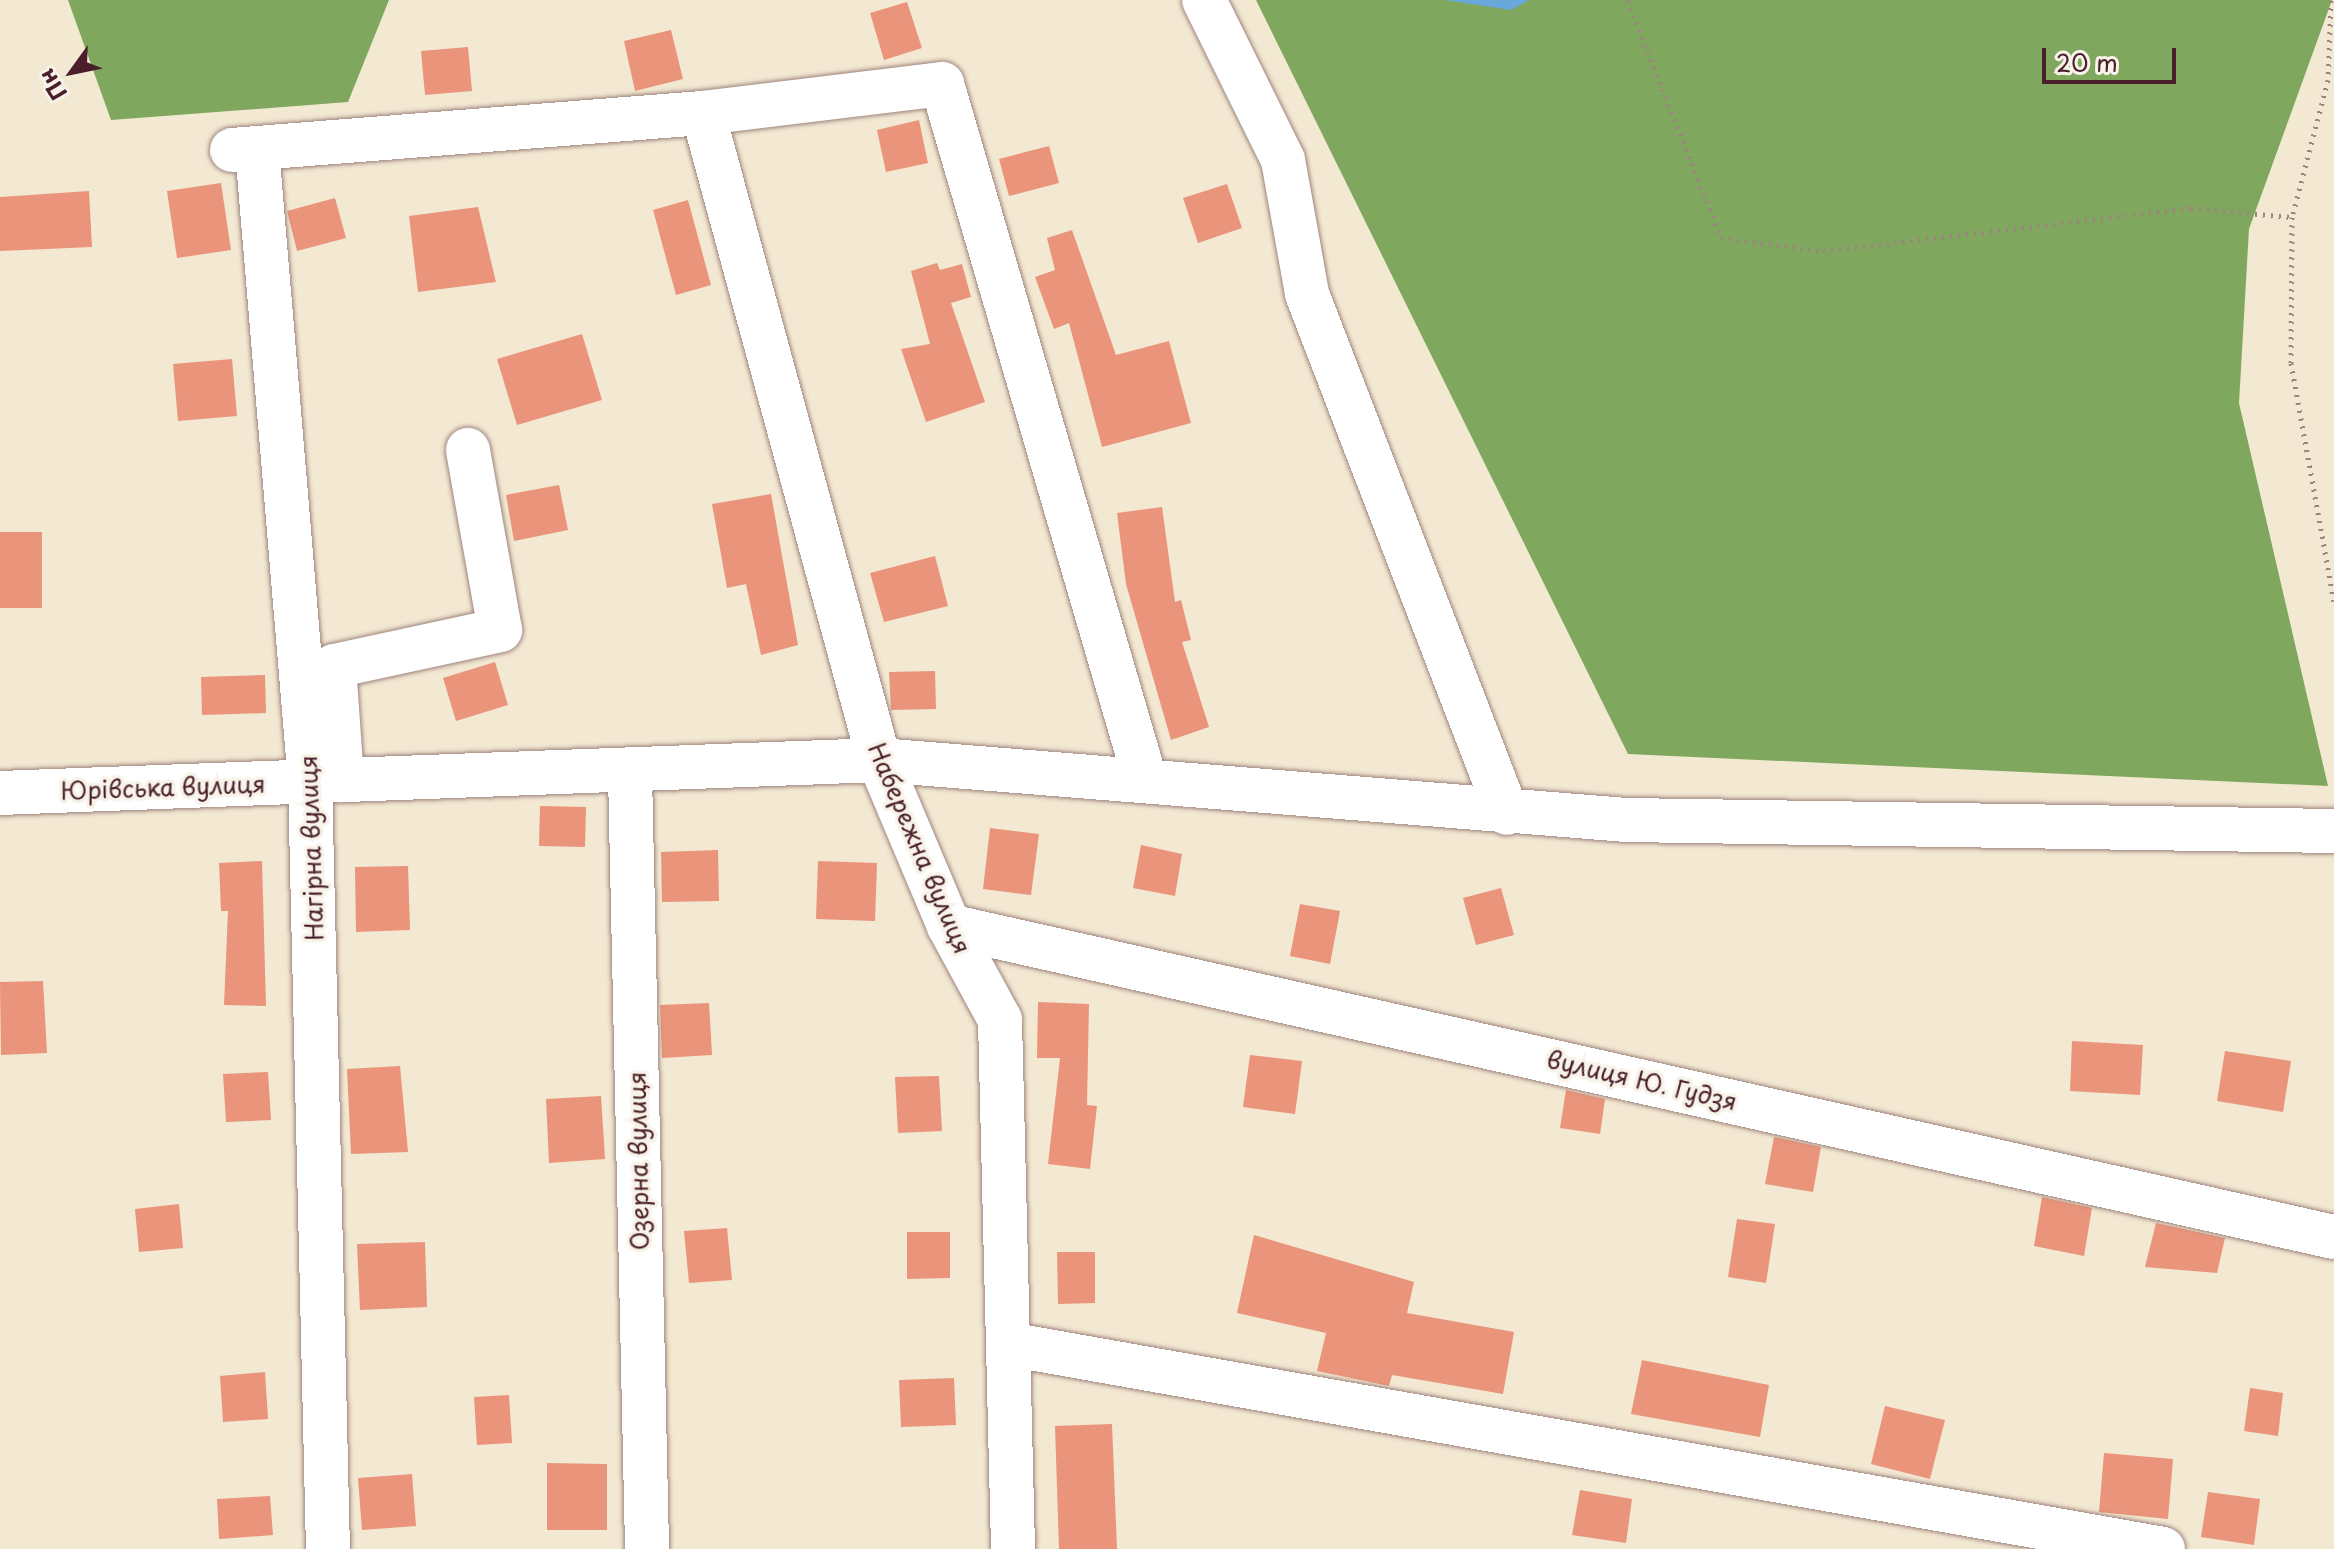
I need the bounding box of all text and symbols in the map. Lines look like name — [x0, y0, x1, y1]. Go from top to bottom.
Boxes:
north arrow — [32, 32, 112, 112]
scale bar — [2046, 32, 2180, 82]
text: 20 m — [2056, 44, 2118, 80]
text: Пн — [29, 63, 74, 108]
street label: Набережна вулиця — [862, 737, 978, 959]
street label: Нагірна вулиця — [293, 754, 329, 942]
street label: Юрівська вулиця — [60, 769, 266, 805]
street label: вулиця Ю. Гудзя — [1544, 1044, 1740, 1116]
street label: Озерна вулиця — [622, 1071, 654, 1251]

